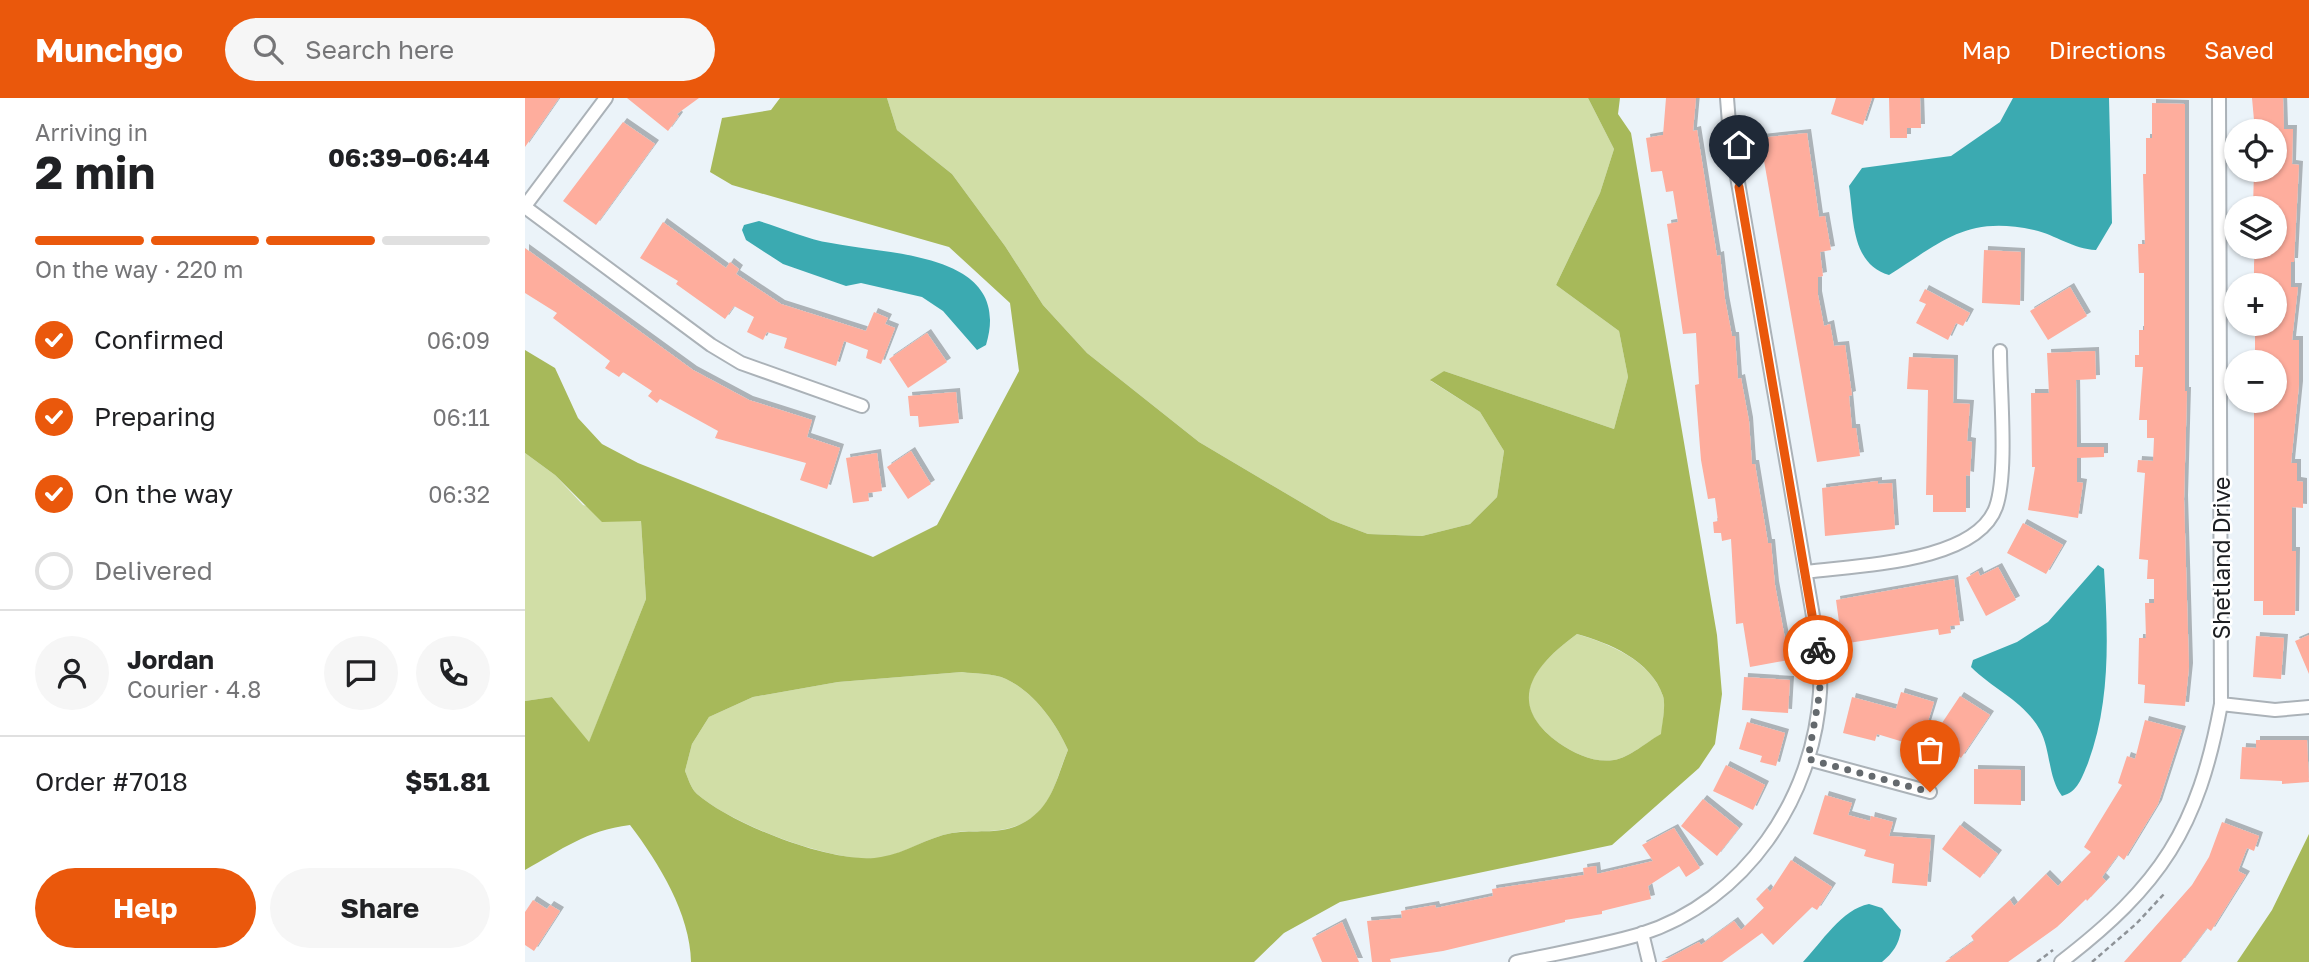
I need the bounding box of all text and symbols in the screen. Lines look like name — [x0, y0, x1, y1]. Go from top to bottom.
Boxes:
search box — [225, 18, 715, 81]
text: Munchgo — [35, 30, 183, 69]
icon: search — [249, 30, 287, 68]
text: Search here — [305, 34, 454, 65]
text: Map — [1962, 35, 2011, 64]
text: Directions — [2049, 35, 2166, 64]
text: Saved — [2204, 35, 2274, 64]
pin — [1709, 115, 1769, 187]
text: Arriving in — [35, 118, 148, 146]
map controls — [2224, 119, 2287, 413]
button: locate — [2224, 119, 2287, 182]
icon: home — [1720, 126, 1758, 164]
text: 06:39–06:44 — [328, 142, 490, 173]
text: 2 min — [35, 144, 155, 199]
button: layers — [2224, 196, 2287, 259]
text: On the way · 220 m — [35, 255, 243, 283]
button: + — [2224, 273, 2287, 336]
icon: check — [35, 321, 73, 359]
text: Confirmed — [94, 324, 224, 355]
text: 06:09 — [427, 326, 490, 354]
button: − — [2224, 350, 2287, 413]
icon: check — [35, 398, 73, 436]
text: Preparing — [94, 401, 216, 432]
text: 06:11 — [433, 403, 490, 431]
icon: check — [35, 475, 73, 513]
street label: Shetland Drive — [2207, 477, 2235, 639]
text: On the way — [94, 478, 233, 509]
text: 06:32 — [428, 480, 490, 508]
text: Delivered — [94, 555, 213, 586]
courier — [1783, 615, 1853, 685]
icon: bike — [1799, 631, 1837, 669]
button: person — [35, 636, 109, 710]
button: chat — [324, 636, 398, 710]
button: phone — [416, 636, 490, 710]
text: Jordan — [127, 644, 214, 675]
text: Courier · 4.8 — [127, 675, 261, 703]
pin — [1900, 720, 1960, 792]
icon: bag — [1911, 731, 1949, 769]
text: Order #7018 — [35, 766, 188, 797]
text: $51.81 — [405, 766, 490, 797]
button: Help — [35, 868, 256, 948]
button: Share — [270, 868, 490, 948]

